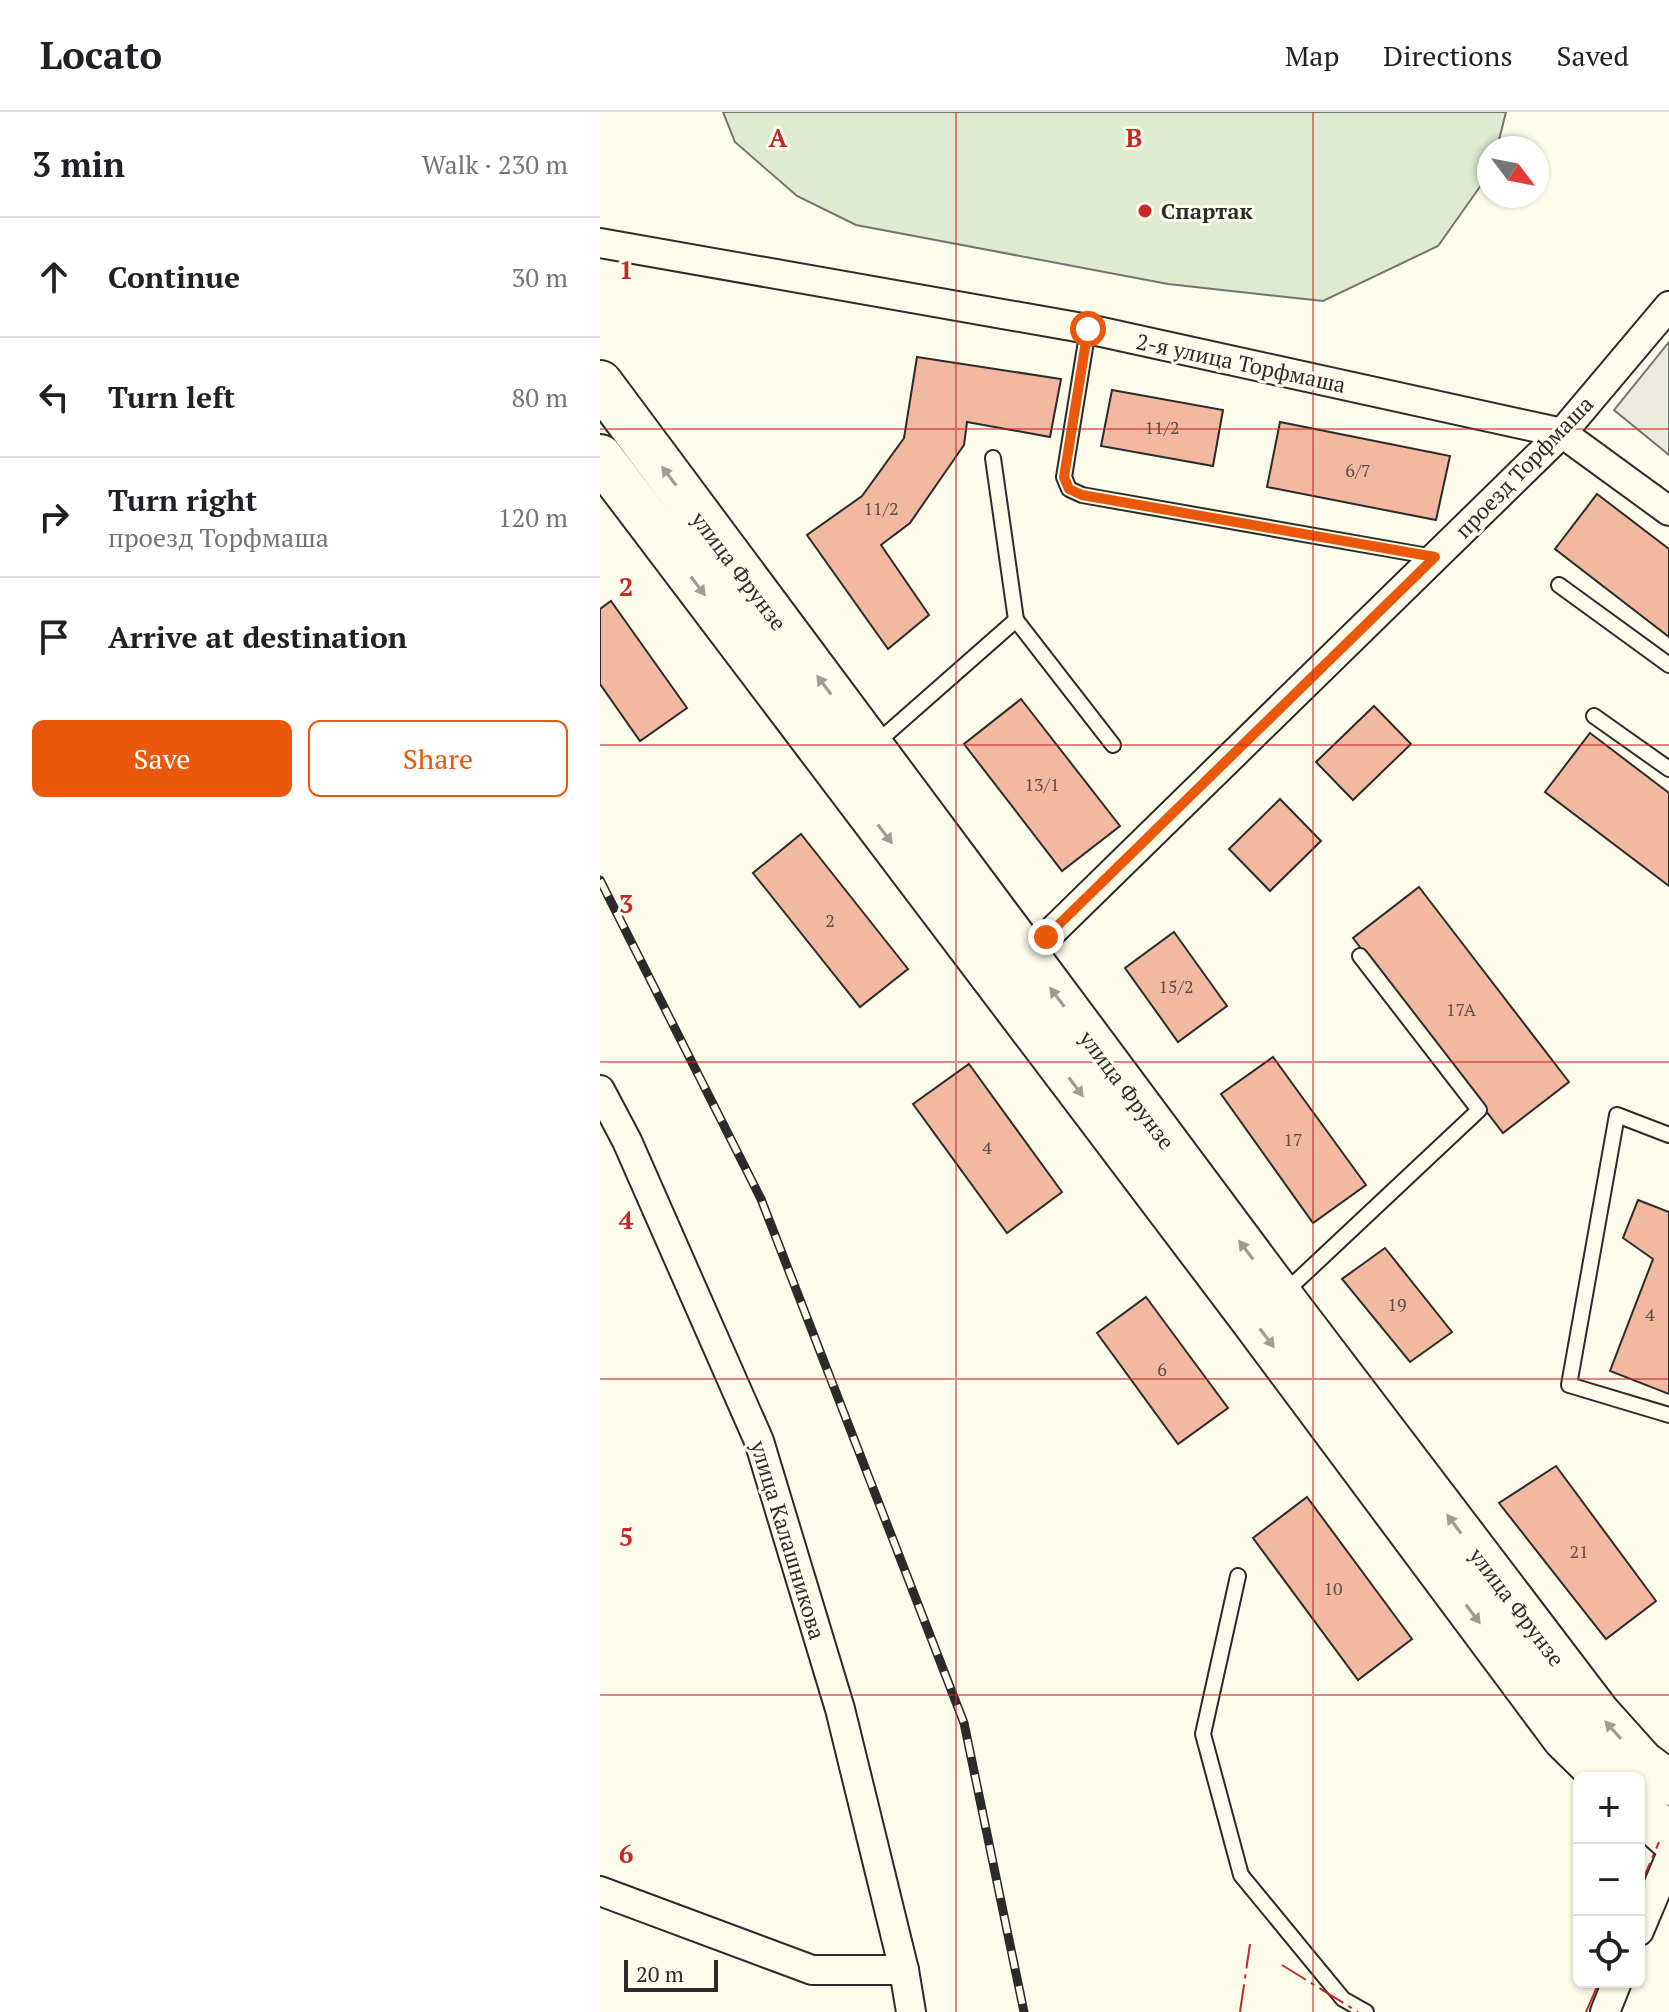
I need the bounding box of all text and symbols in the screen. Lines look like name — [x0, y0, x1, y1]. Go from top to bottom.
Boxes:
text: Locato — [40, 30, 162, 80]
text: Map — [1285, 37, 1339, 74]
text: Directions — [1383, 37, 1513, 74]
text: Saved — [1557, 37, 1629, 74]
text: A — [769, 120, 788, 154]
text: B — [1126, 120, 1142, 154]
north arrow — [1477, 136, 1549, 208]
text: 3 min — [32, 142, 125, 187]
text: Walk · 230 m — [422, 147, 568, 181]
place label: Спартак — [1161, 196, 1253, 225]
marker: Спартак — [1136, 202, 1154, 220]
text: 1 — [619, 252, 633, 286]
icon: ahead — [32, 255, 76, 299]
text: Continue — [108, 257, 240, 297]
text: 30 m — [512, 260, 568, 294]
route start — [1070, 311, 1106, 347]
street label: 2-я улица Торфмаша — [1134, 326, 1349, 399]
icon: left — [32, 375, 76, 419]
text: Turn left — [108, 377, 235, 417]
text: 80 m — [512, 380, 568, 414]
street label: проезд Торфмаша — [1448, 389, 1599, 544]
house number: 11/2 — [1145, 415, 1179, 439]
house number: 6/7 — [1345, 458, 1371, 482]
one-way arrow — [662, 466, 677, 487]
text: Turn right — [108, 480, 257, 520]
icon: right — [32, 495, 76, 539]
house number: 11/2 — [864, 496, 898, 520]
text: 120 m — [498, 500, 568, 534]
street label: улица Фрунзе — [685, 505, 794, 636]
text: проезд Торфмаша — [108, 520, 329, 554]
text: 2 — [619, 569, 633, 603]
one-way arrow — [689, 576, 705, 596]
icon: arrive — [32, 615, 76, 659]
text: Arrive at destination — [108, 617, 407, 657]
one-way arrow — [816, 675, 832, 696]
button: Save — [32, 720, 292, 797]
button: Share — [308, 720, 568, 797]
house number: 13/1 — [1025, 772, 1059, 796]
one-way arrow — [877, 824, 893, 845]
text: 3 — [619, 886, 633, 920]
house number: 2 — [825, 908, 835, 932]
route end — [1028, 919, 1064, 955]
house number: 15/2 — [1159, 974, 1193, 998]
one-way arrow — [1050, 986, 1066, 1007]
house number: 17А — [1446, 997, 1477, 1021]
street label: улица Фрунзе — [1073, 1024, 1182, 1155]
one-way arrow — [1067, 1076, 1083, 1097]
house number: 17 — [1283, 1127, 1303, 1151]
house number: 4 — [982, 1135, 992, 1159]
text: 4 — [619, 1202, 634, 1236]
one-way arrow — [1238, 1240, 1254, 1261]
house number: 19 — [1387, 1292, 1407, 1316]
house number: 4 — [1645, 1302, 1655, 1326]
one-way arrow — [1259, 1328, 1275, 1348]
house number: 6 — [1157, 1357, 1167, 1381]
street label: улица Калашникова — [744, 1436, 832, 1643]
one-way arrow — [1446, 1514, 1462, 1535]
text: 5 — [619, 1519, 633, 1553]
house number: 21 — [1569, 1539, 1589, 1563]
street label: улица Фрунзе — [1463, 1541, 1572, 1672]
house number: 10 — [1323, 1576, 1343, 1600]
one-way arrow — [1464, 1604, 1480, 1624]
one-way arrow — [1604, 1721, 1622, 1740]
map controls — [1573, 1772, 1645, 1988]
button: + — [1573, 1772, 1645, 1844]
text: 6 — [619, 1836, 633, 1870]
button: − — [1573, 1844, 1645, 1916]
button: locate — [1573, 1916, 1645, 1988]
scale bar — [624, 1956, 718, 1992]
text: 20 m — [636, 1959, 684, 1988]

